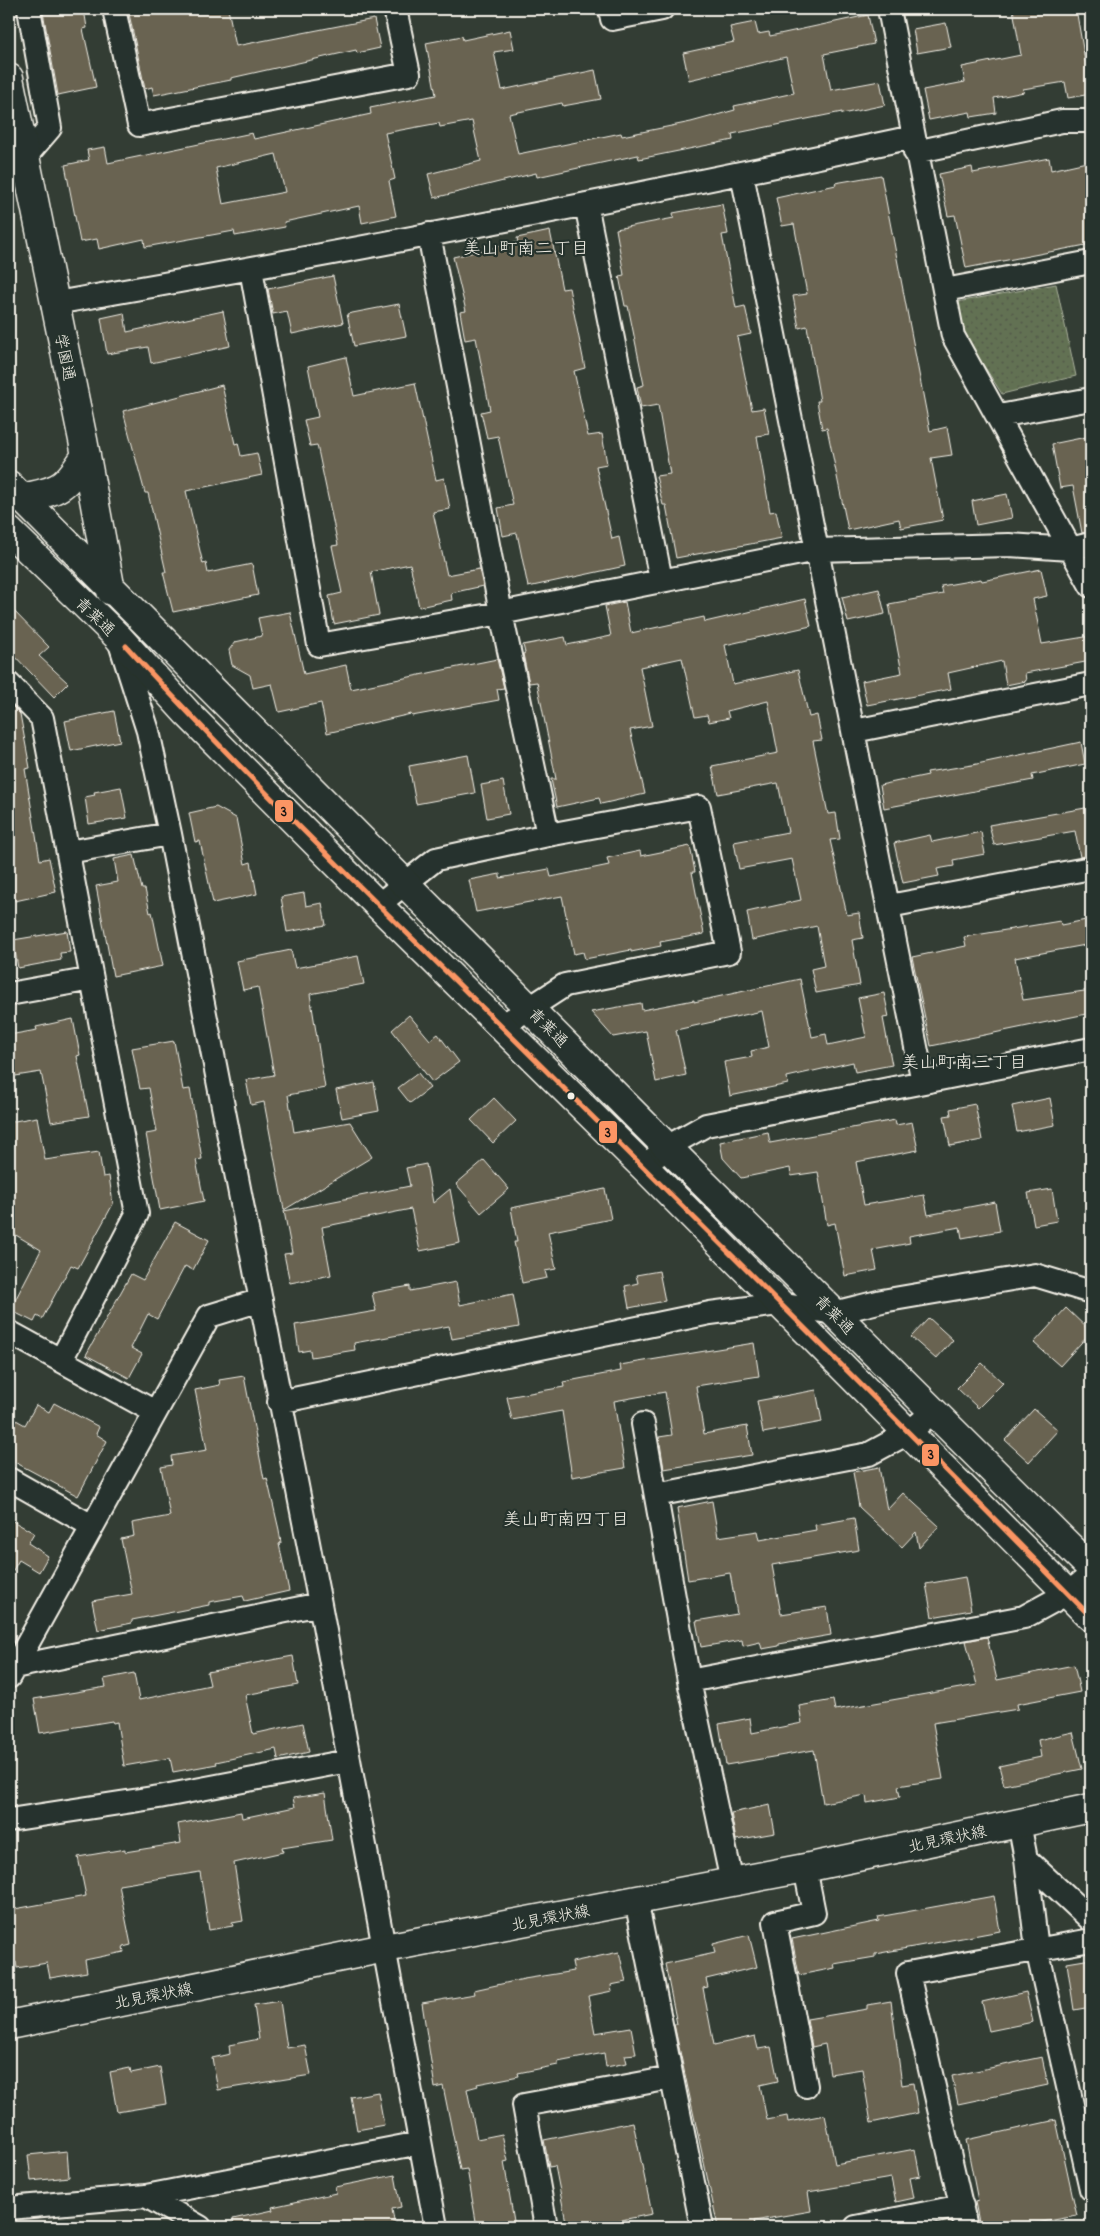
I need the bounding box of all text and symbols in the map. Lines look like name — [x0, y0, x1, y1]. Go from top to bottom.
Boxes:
district label: 美山町南二丁目 — [463, 237, 589, 263]
street label: 学園通 — [48, 332, 80, 383]
street label: 青葉通 — [69, 592, 120, 643]
line badge: 3 — [274, 799, 294, 823]
text: 3 — [280, 802, 287, 823]
street label: 青葉通 — [522, 1003, 573, 1054]
district label: 美山町南三丁目 — [901, 1051, 1027, 1077]
unlabelled marker — [566, 1091, 576, 1101]
line badge: 3 — [598, 1120, 618, 1144]
text: 3 — [604, 1123, 611, 1144]
street label: 青葉通 — [808, 1290, 859, 1341]
line badge: 3 — [921, 1443, 940, 1467]
text: 3 — [927, 1445, 934, 1466]
district label: 美山町南四丁目 — [503, 1508, 629, 1534]
street label: 北見環状線 — [906, 1820, 989, 1860]
street label: 北見環状線 — [509, 1900, 592, 1938]
street label: 北見環状線 — [112, 1978, 195, 2016]

